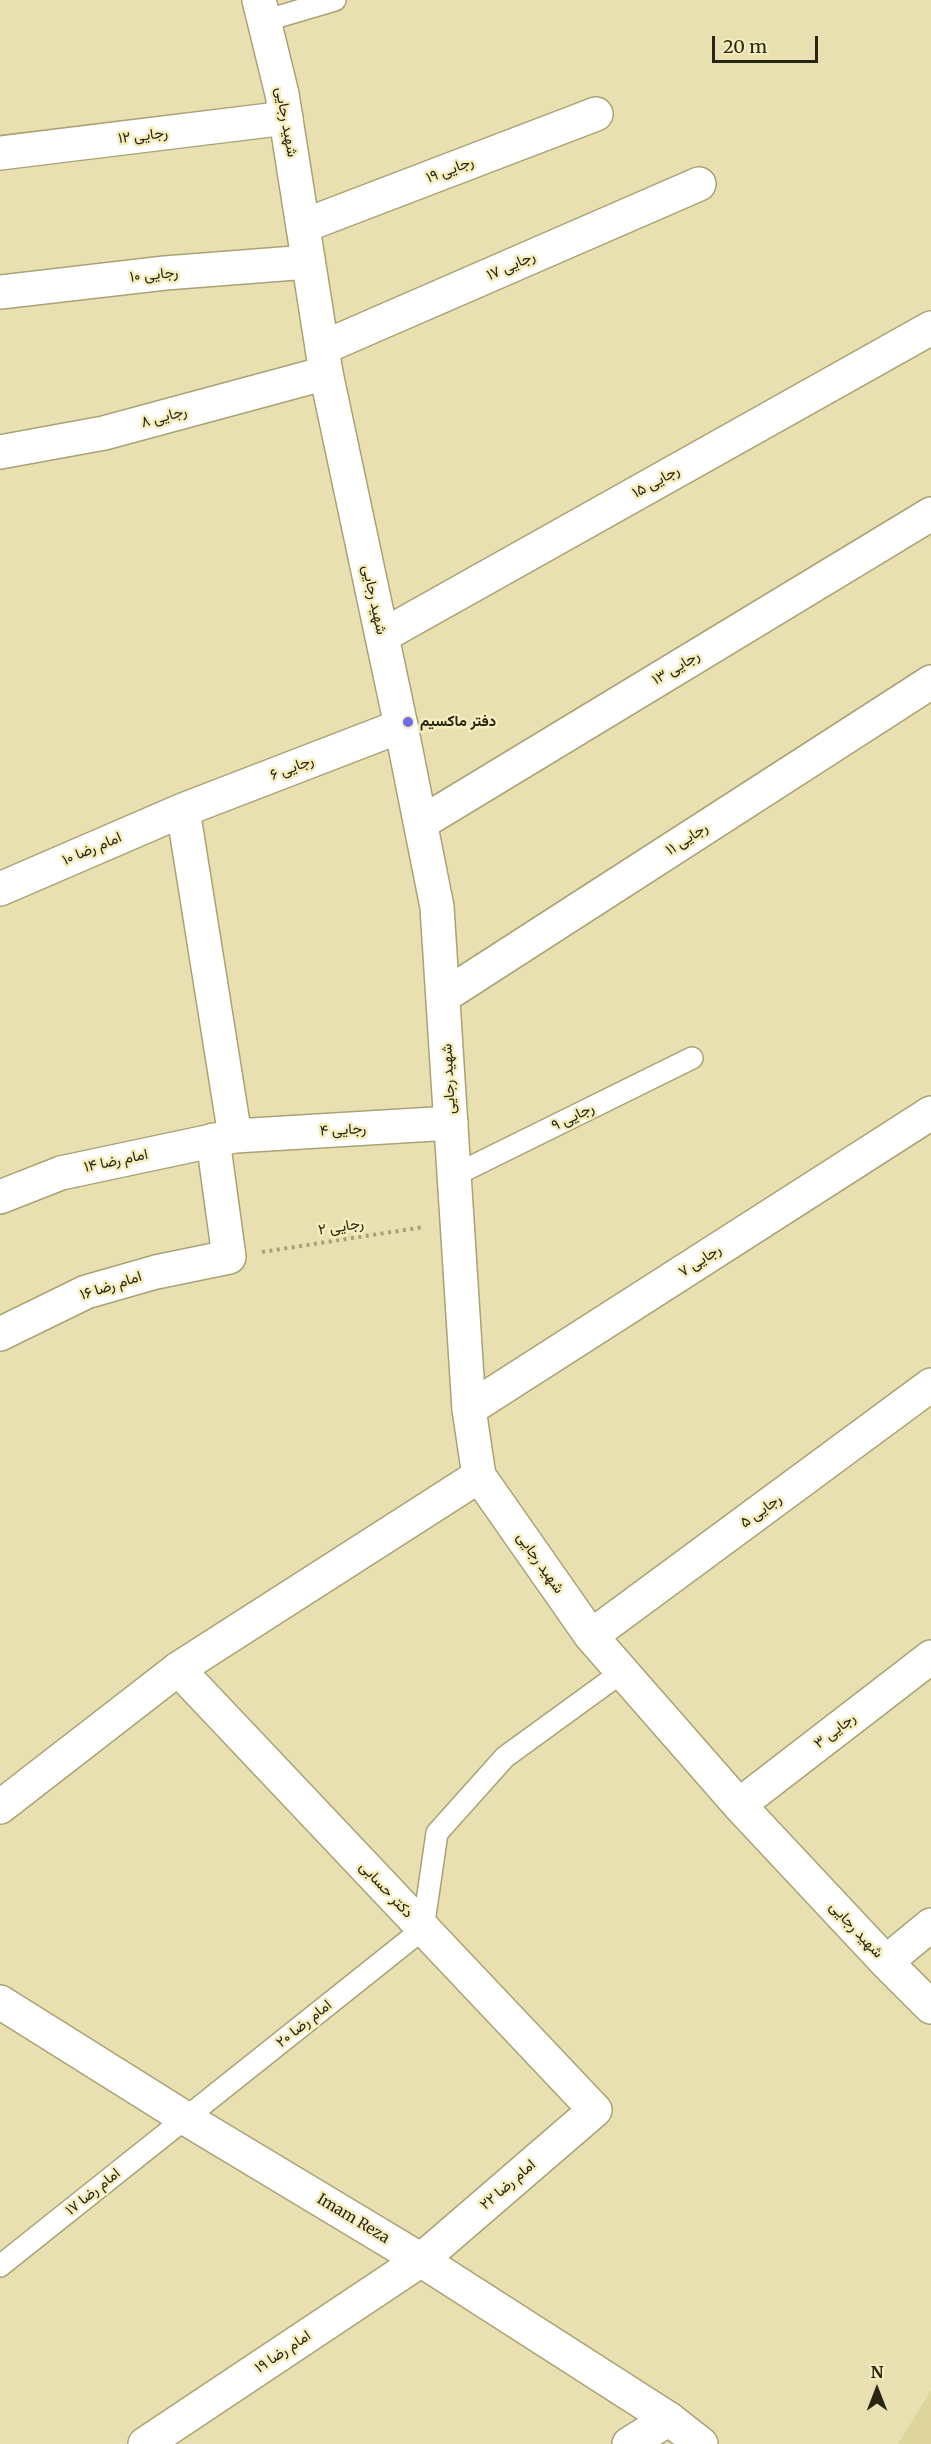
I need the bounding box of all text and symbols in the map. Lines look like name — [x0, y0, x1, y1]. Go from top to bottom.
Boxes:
scale bar — [715, 24, 822, 62]
text: 20 m — [723, 35, 767, 58]
street label: شهید رجایی — [271, 86, 301, 158]
street label: رجایی ۱۲ — [117, 124, 169, 148]
street label: رجایی ۱۹ — [424, 153, 476, 187]
street label: رجایی ۱۷ — [484, 247, 538, 285]
street label: رجایی ۱۰ — [129, 264, 179, 286]
street label: رجایی ۸ — [139, 402, 189, 432]
street label: رجایی ۱۵ — [629, 462, 683, 502]
street label: شهید رجایی — [358, 564, 390, 636]
street label: رجایی ۱۳ — [649, 647, 703, 689]
place label: دفتر ماکسیم — [420, 713, 496, 731]
marker: دفتر ماکسیم — [401, 715, 415, 729]
street label: رجایی ۶ — [268, 751, 316, 785]
street label: رجایی ۱۱ — [663, 819, 711, 859]
street label: امام رضا ۱۰ — [60, 829, 124, 869]
street label: شهید رجایی — [438, 1043, 460, 1115]
street label: رجایی ۹ — [549, 1099, 597, 1135]
street label: رجایی ۴ — [319, 1120, 367, 1140]
street label: امام رضا ۱۴ — [82, 1145, 150, 1177]
street label: رجایی ۲ — [317, 1215, 365, 1239]
street label: رجایی ۷ — [675, 1241, 725, 1281]
street label: امام رضا ۱۶ — [78, 1268, 144, 1304]
street label: رجایی ۵ — [737, 1490, 785, 1532]
street label: شهید رجایی — [512, 1529, 568, 1597]
street label: رجایی ۳ — [811, 1709, 859, 1753]
street label: دکتر حسابی — [355, 1858, 417, 1922]
street label: شهید رجایی — [825, 1898, 887, 1962]
street label: امام رضا ۲۰ — [273, 1996, 335, 2052]
street label: امام رضا ۲۲ — [477, 2156, 539, 2214]
street label: امام رضا ۱۷ — [62, 2165, 124, 2219]
street label: Imam Reza — [313, 2190, 393, 2248]
street label: امام رضا ۱۹ — [252, 2327, 314, 2377]
north arrow — [847, 2360, 907, 2420]
text: N — [871, 2362, 883, 2382]

